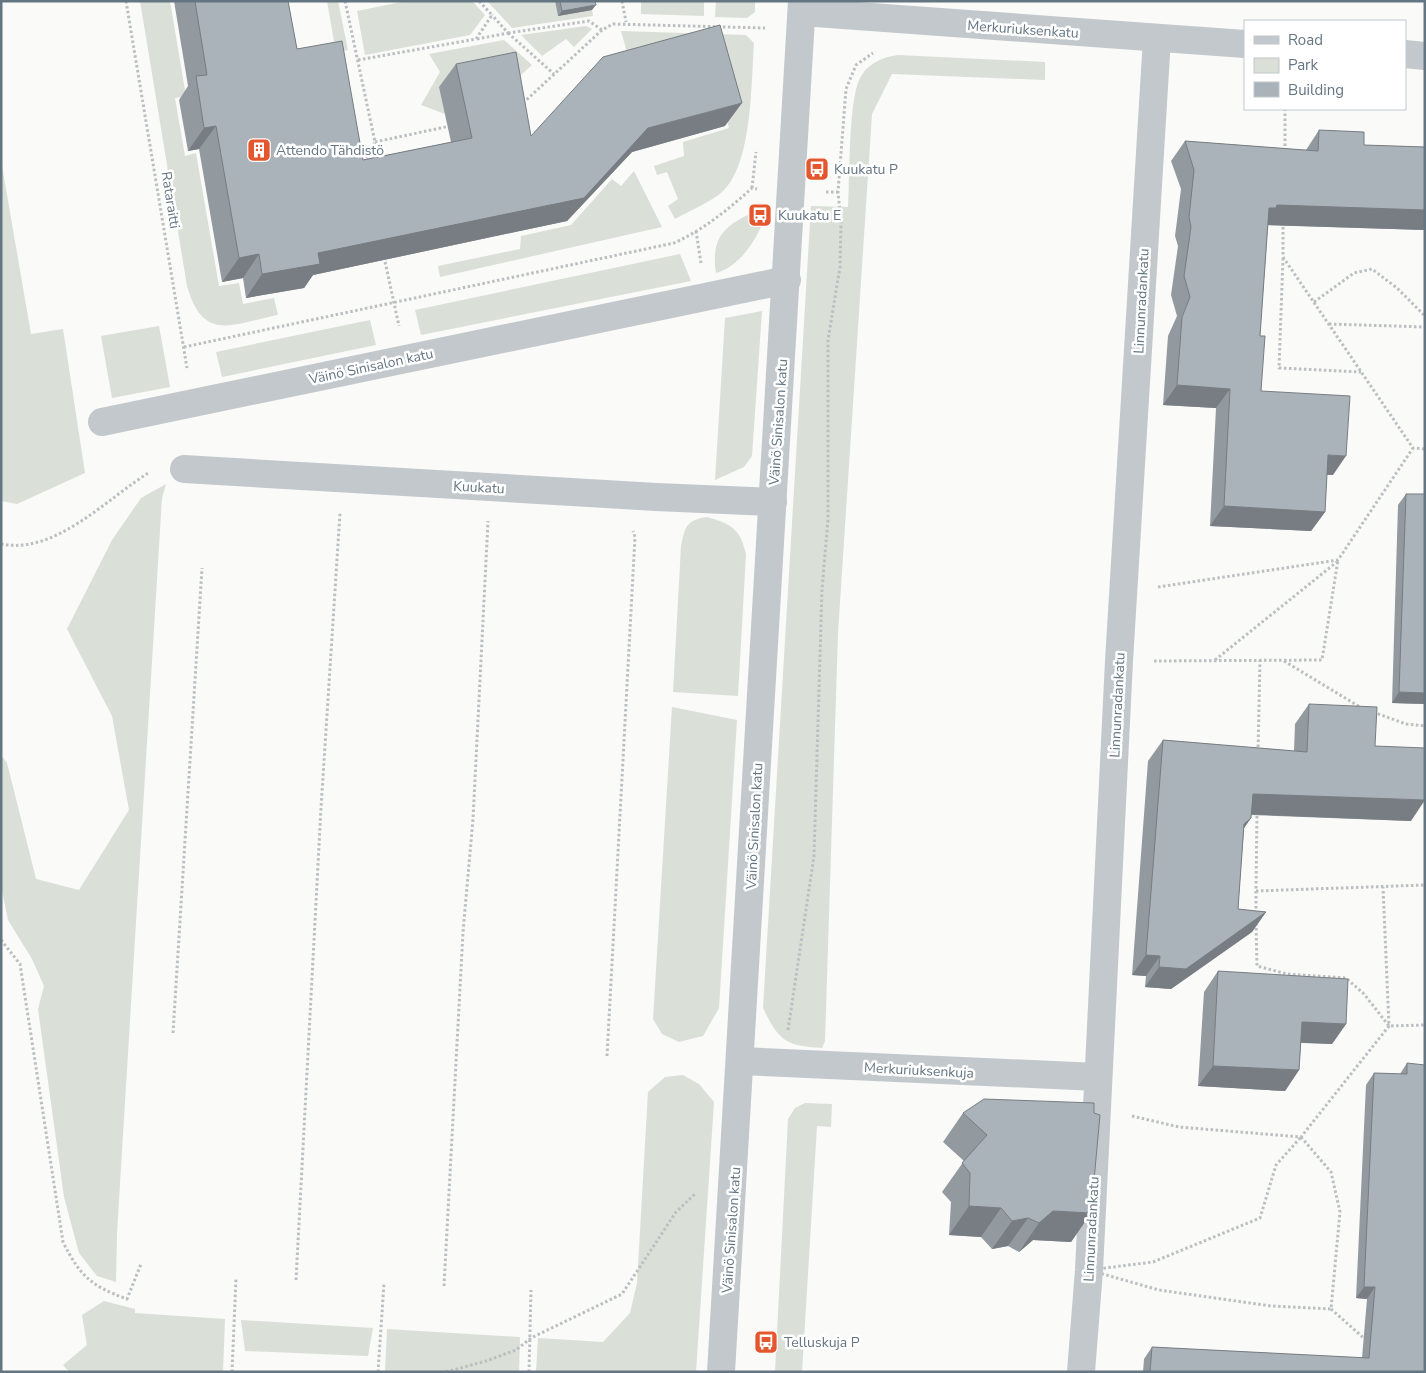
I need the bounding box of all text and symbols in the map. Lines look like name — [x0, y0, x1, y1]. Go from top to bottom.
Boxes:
street label: Merkuriuksenkatu — [967, 16, 1079, 43]
legend — [1244, 20, 1406, 110]
text: Road — [1288, 30, 1323, 50]
text: Park — [1288, 55, 1318, 75]
text: Building — [1288, 80, 1344, 100]
building icon: Attendo Tähdistö — [246, 137, 272, 163]
place label: Attendo Tähdistö — [276, 141, 384, 160]
bus stop icon: Kuukatu P — [804, 156, 830, 182]
place label: Kuukatu P — [834, 160, 898, 179]
street label: Rataraitti — [157, 170, 184, 230]
bus stop icon: Kuukatu E — [747, 202, 773, 228]
place label: Kuukatu E — [778, 206, 841, 225]
street label: Linnunradankatu — [1129, 248, 1154, 354]
street label: Väinö Sinisalon katu — [306, 344, 435, 389]
street label: Väinö Sinisalon katu — [765, 358, 792, 487]
street label: Kuukatu — [453, 477, 505, 498]
street label: Linnunradankatu — [1105, 652, 1130, 758]
street label: Väinö Sinisalon katu — [742, 762, 767, 891]
street label: Merkuriuksenkuja — [864, 1058, 974, 1083]
street label: Väinö Sinisalon katu — [718, 1166, 745, 1295]
street label: Linnunradankatu — [1079, 1176, 1104, 1282]
bus stop icon: Telluskuja P — [753, 1329, 779, 1355]
place label: Telluskuja P — [784, 1333, 860, 1352]

